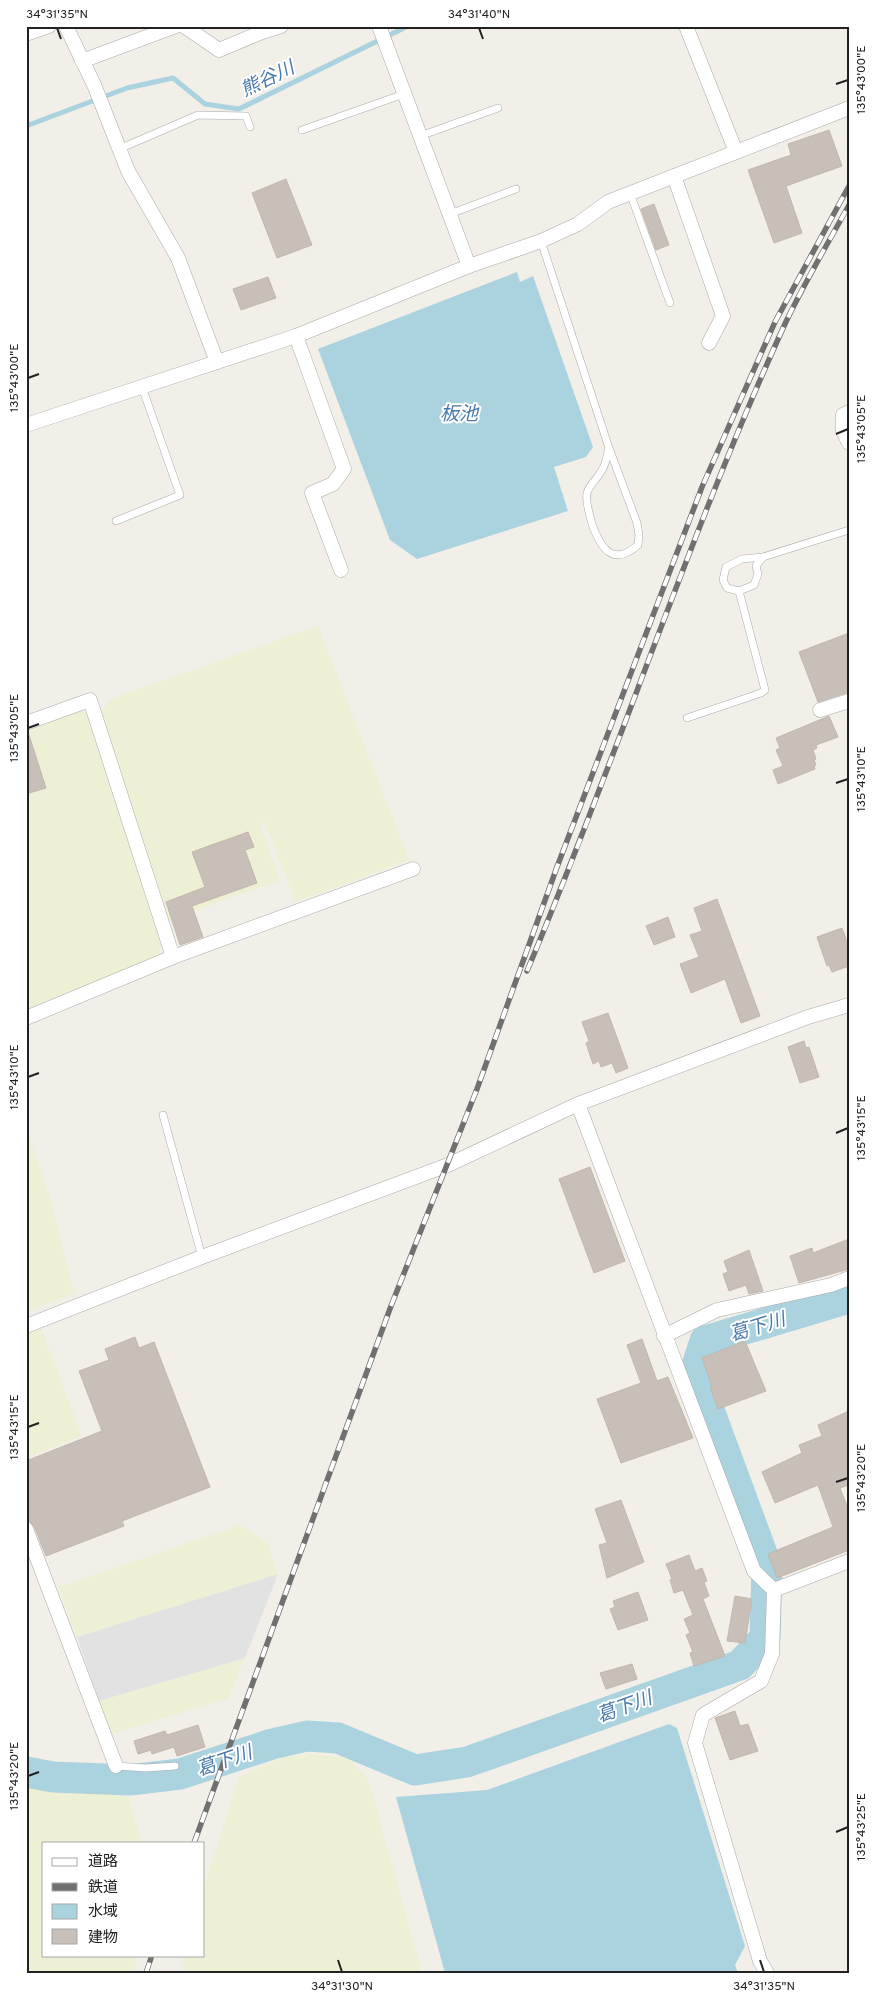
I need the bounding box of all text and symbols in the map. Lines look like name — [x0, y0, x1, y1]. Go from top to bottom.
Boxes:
text: 34°31'35"N — [26, 7, 88, 23]
text: 34°31'40"N — [448, 7, 510, 23]
text: 135°43'00"E — [854, 46, 870, 114]
water label: 熊谷川 — [237, 56, 301, 103]
text: 135°43'00"E — [7, 344, 23, 412]
text: 135°43'05"E — [854, 395, 870, 463]
water label: 板池 — [440, 403, 480, 427]
text: 135°43'05"E — [7, 694, 23, 762]
text: 135°43'10"E — [854, 746, 870, 812]
text: 135°43'10"E — [7, 1044, 23, 1110]
text: 135°43'15"E — [854, 1095, 870, 1161]
water label: 葛下川 — [727, 1308, 790, 1348]
text: 135°43'15"E — [7, 1394, 23, 1460]
text: 135°43'20"E — [854, 1444, 870, 1512]
water label: 葛下川 — [594, 1686, 657, 1729]
water label: 葛下川 — [194, 1741, 257, 1783]
text: 135°43'20"E — [7, 1742, 23, 1810]
text: 135°43'25"E — [854, 1793, 870, 1861]
legend — [42, 1842, 205, 1956]
text: 道路 — [88, 1853, 118, 1872]
text: 鉄道 — [88, 1879, 118, 1898]
text: 水域 — [88, 1903, 118, 1922]
text: 建物 — [88, 1929, 118, 1948]
text: 34°31'30"N — [311, 1979, 373, 1995]
text: 34°31'35"N — [733, 1979, 795, 1995]

